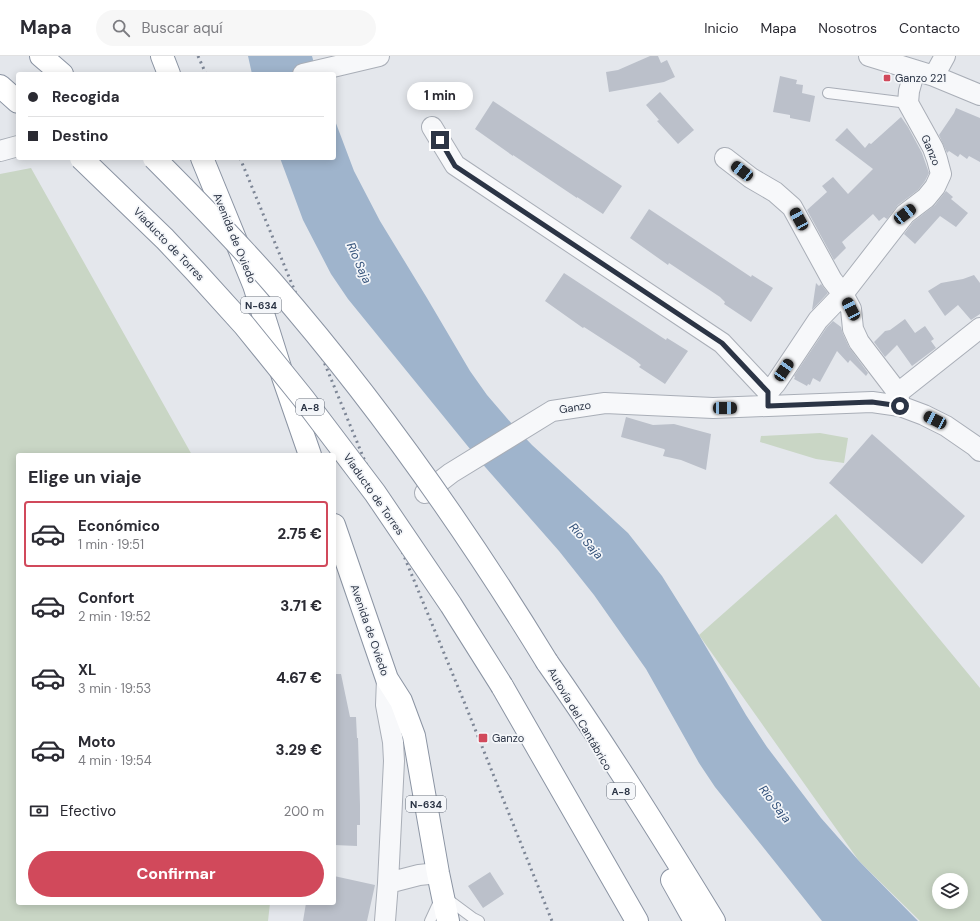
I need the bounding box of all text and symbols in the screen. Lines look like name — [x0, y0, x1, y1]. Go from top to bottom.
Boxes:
search box — [96, 10, 376, 46]
text: Mapa — [20, 15, 72, 40]
icon: search — [110, 17, 132, 39]
text: Buscar aquí — [142, 18, 223, 38]
text: Inicio — [704, 19, 739, 37]
text: Mapa — [761, 19, 796, 37]
text: Nosotros — [818, 19, 877, 37]
text: Contacto — [899, 19, 960, 37]
place label: Ganzo 221 — [895, 71, 946, 85]
marker: Ganzo 221 — [882, 73, 892, 83]
callout: 1 min — [407, 82, 473, 110]
text: Recogida — [52, 87, 119, 107]
text: 1 min — [424, 87, 456, 104]
text: Destino — [52, 126, 108, 146]
route end — [431, 131, 449, 149]
street label: Ganzo — [918, 132, 944, 168]
car — [729, 159, 755, 183]
street label: Avenida de Oviedo — [211, 191, 259, 285]
car — [892, 202, 918, 226]
street label: Viaducto de Torres — [130, 204, 208, 284]
car — [788, 206, 810, 232]
water label: Río Saja — [343, 240, 375, 287]
car — [840, 296, 862, 322]
road number: N-634 — [241, 297, 281, 313]
car — [772, 357, 796, 383]
route start — [891, 397, 909, 415]
street label: Ganzo — [558, 398, 592, 416]
road number: A-8 — [296, 399, 324, 415]
car — [713, 402, 737, 414]
car — [922, 409, 948, 431]
street label: Viaducto de Torres — [341, 450, 407, 538]
text: Elige un viaje — [28, 465, 142, 489]
icon: car — [30, 516, 66, 552]
text: Económico — [78, 516, 160, 536]
water label: Río Saja — [565, 519, 607, 563]
text: 2.75 € — [278, 524, 322, 544]
text: 1 min · 19:51 — [78, 536, 144, 553]
street label: Avenida de Oviedo — [348, 582, 392, 678]
icon: car — [30, 588, 66, 624]
text: Confort — [78, 588, 135, 608]
text: 3.71 € — [280, 596, 322, 616]
text: 2 min · 19:52 — [78, 608, 151, 625]
icon: car — [30, 660, 66, 696]
text: XL — [78, 660, 96, 680]
street label: Autovía del Cantábrico — [545, 665, 615, 773]
text: 4.67 € — [276, 668, 322, 688]
text: 3 min · 19:53 — [78, 680, 151, 697]
place label: Ganzo — [492, 731, 524, 745]
icon: car — [30, 732, 66, 768]
text: Moto — [78, 732, 116, 752]
marker: Ganzo — [477, 732, 489, 744]
text: 3.29 € — [276, 740, 322, 760]
text: 4 min · 19:54 — [78, 752, 152, 769]
water label: Río Saja — [755, 782, 795, 826]
road number: A-8 — [607, 783, 635, 799]
road number: N-634 — [406, 796, 446, 812]
icon: cash — [28, 800, 50, 822]
text: Efectivo — [60, 801, 116, 821]
text: 200 m — [284, 803, 324, 820]
button: Confirmar — [28, 851, 324, 897]
map controls — [932, 873, 968, 909]
button: layers — [932, 873, 968, 909]

